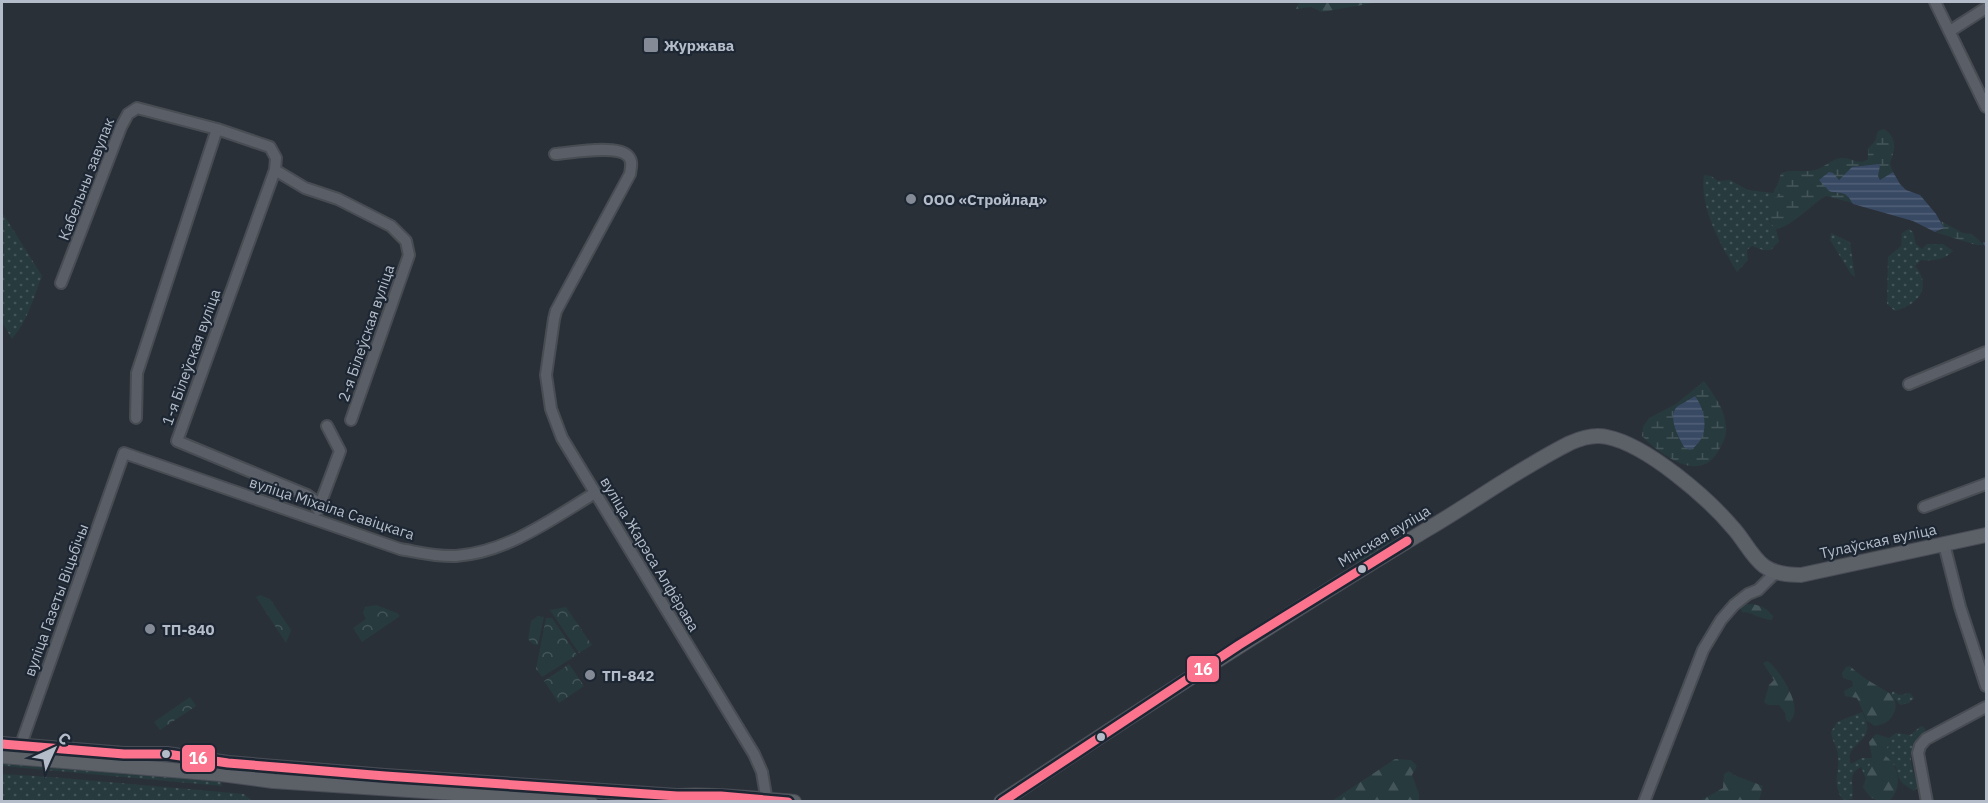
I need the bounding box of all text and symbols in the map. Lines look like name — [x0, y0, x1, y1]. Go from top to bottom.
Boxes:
marker: Журжава — [642, 36, 660, 54]
place label: Журжава — [664, 36, 735, 55]
street label: Кабельны завулак — [54, 115, 118, 243]
place label: ООО «Стройлад» — [923, 190, 1047, 209]
marker: ООО «Стройлад» — [904, 192, 918, 206]
street label: 2-я Білеўская вуліца — [334, 262, 398, 404]
street label: 1-я Білеўская вуліца — [158, 286, 224, 428]
street label: вуліца Міхаіла Савіцкага — [247, 472, 417, 544]
street label: вуліца Жарэса Алфёрава — [596, 473, 704, 635]
street label: Мінская вуліца — [1334, 501, 1434, 571]
street label: Тулаўская вуліца — [1818, 519, 1938, 563]
street label: вуліца Газеты Віцьбічы — [20, 521, 92, 679]
unlabelled marker — [1356, 563, 1368, 575]
place label: ТП-840 — [162, 620, 214, 639]
marker: ТП-840 — [143, 622, 157, 636]
line badge: 16 — [1186, 655, 1220, 683]
text: 16 — [1193, 659, 1213, 679]
place label: ТП-842 — [602, 666, 654, 685]
marker: ТП-842 — [583, 668, 597, 682]
north arrow — [24, 719, 84, 779]
text: С — [54, 728, 75, 749]
unlabelled marker — [1095, 731, 1107, 743]
line badge: 16 — [181, 744, 216, 773]
unlabelled marker — [160, 748, 172, 760]
text: 16 — [188, 748, 208, 768]

